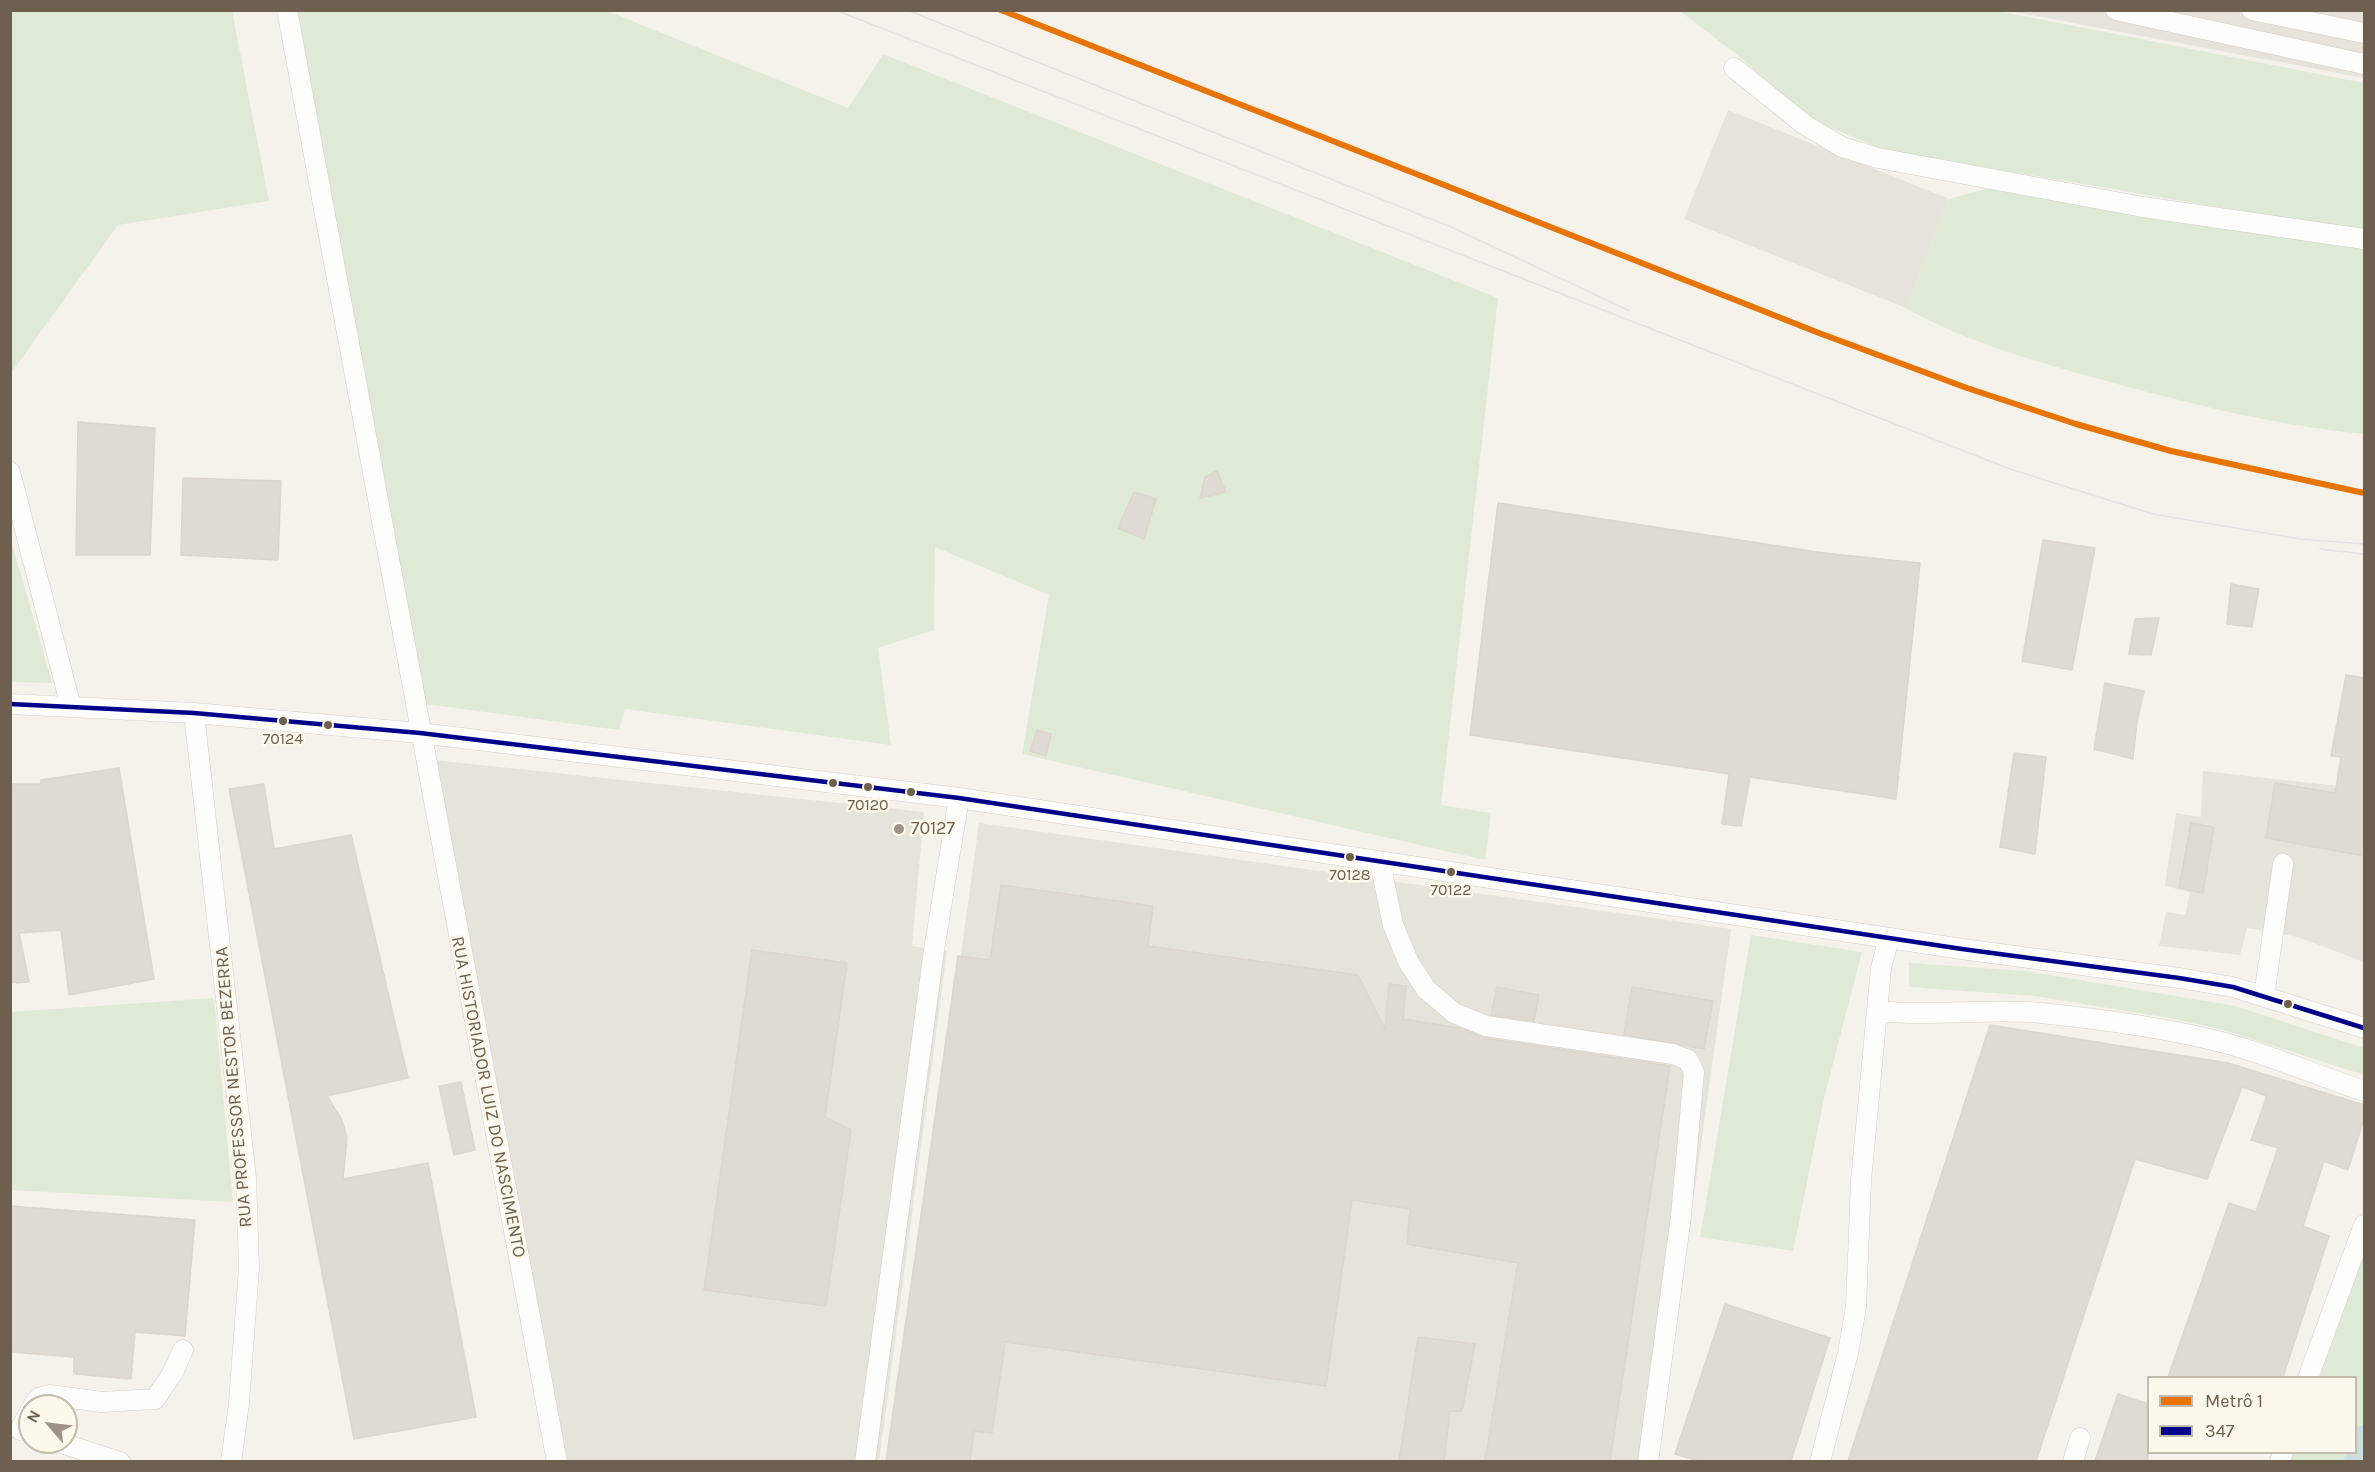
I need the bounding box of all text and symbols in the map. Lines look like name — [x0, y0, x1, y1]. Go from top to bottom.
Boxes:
marker: 70124 — [277, 715, 289, 727]
unlabelled marker — [322, 719, 334, 731]
place label: 70124 — [263, 729, 303, 749]
unlabelled marker — [827, 777, 839, 789]
marker: 70120 — [862, 781, 874, 793]
unlabelled marker — [905, 786, 917, 798]
place label: 70120 — [847, 795, 889, 815]
place label: 70127 — [911, 818, 955, 840]
marker: 70127 — [892, 822, 906, 836]
marker: 70128 — [1344, 851, 1356, 863]
place label: 70128 — [1329, 865, 1371, 885]
marker: 70122 — [1445, 866, 1457, 878]
place label: 70122 — [1431, 880, 1471, 900]
street label: RUA HISTORIADOR LUIZ DO NASCIMENTO — [446, 934, 530, 1260]
street label: RUA PROFESSOR NESTOR BEZERRA — [211, 946, 257, 1228]
unlabelled marker — [2282, 998, 2294, 1010]
legend — [2147, 1376, 2357, 1454]
text: Metrô 1 — [2205, 1390, 2263, 1412]
north arrow — [18, 1394, 78, 1454]
text: N — [22, 1407, 45, 1426]
text: 347 — [2205, 1420, 2234, 1442]

